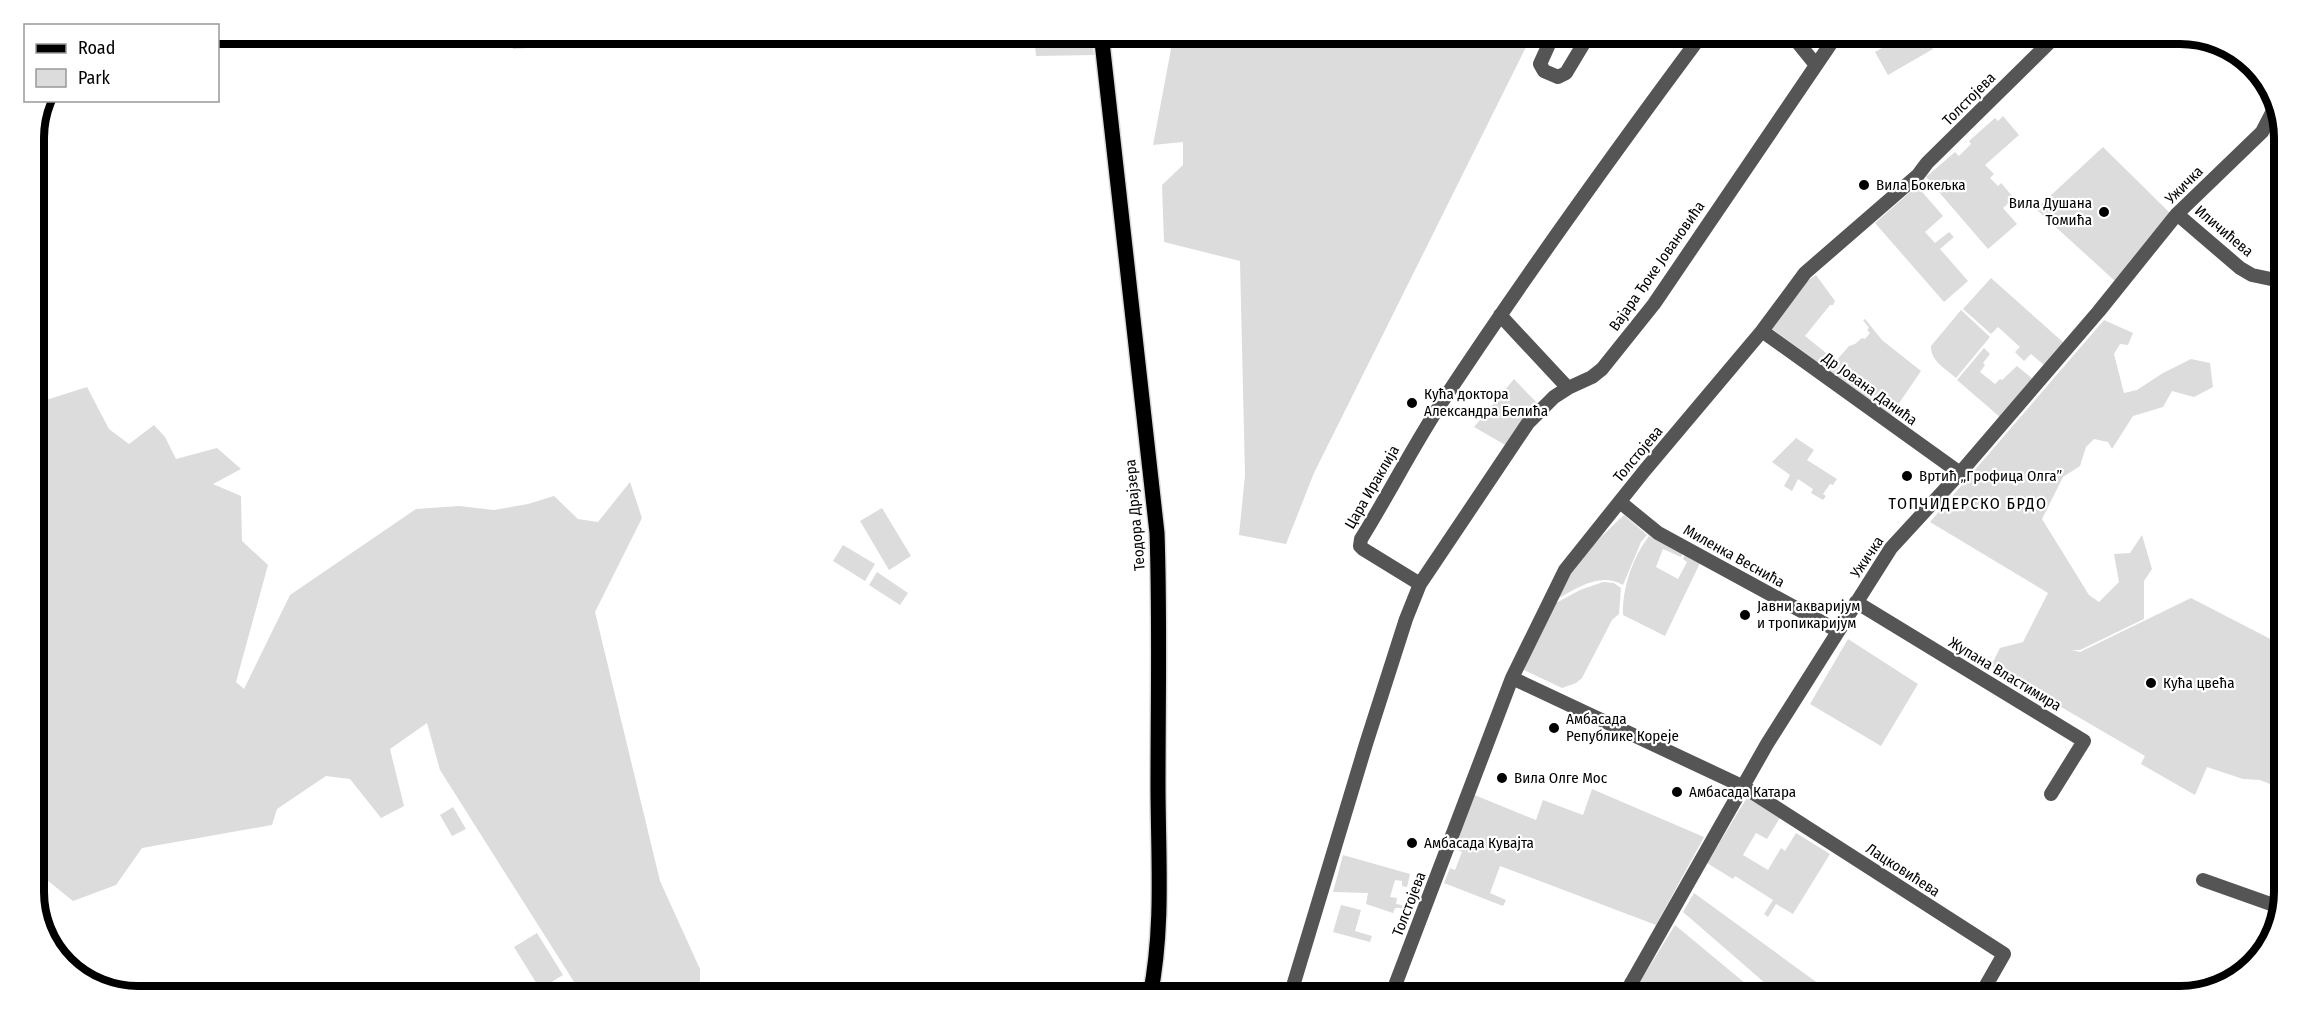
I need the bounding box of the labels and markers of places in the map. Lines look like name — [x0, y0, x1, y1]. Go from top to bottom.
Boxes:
place label: Вила Бокељка — [1876, 176, 1966, 194]
marker: Вила Бокељка — [1857, 178, 1871, 192]
place label: Вила Душана Томића — [2009, 194, 2092, 229]
marker: Вила Душана Томића — [2097, 205, 2111, 219]
place label: Кућа доктора Александра Белића — [1424, 385, 1548, 420]
marker: Кућа доктора Александра Белића — [1405, 396, 1419, 410]
place label: Вртић „Грофица Олга” — [1919, 467, 2062, 485]
marker: Вртић „Грофица Олга” — [1900, 469, 1914, 483]
place label: Јавни акваријум и тропикаријум — [1757, 597, 1860, 632]
marker: Јавни акваријум и тропикаријум — [1738, 608, 1752, 622]
place label: Кућа цвећа — [2163, 674, 2235, 692]
marker: Кућа цвећа — [2144, 676, 2158, 690]
place label: Амбасада Републике Кореје — [1566, 710, 1679, 745]
marker: Амбасада Републике Кореје — [1547, 721, 1561, 735]
place label: Вила Олге Мос — [1514, 769, 1608, 787]
marker: Вила Олге Мос — [1495, 771, 1509, 785]
place label: Амбасада Катара — [1689, 783, 1796, 801]
marker: Амбасада Катара — [1670, 785, 1684, 799]
place label: Амбасада Кувајта — [1424, 834, 1534, 852]
marker: Амбасада Кувајта — [1405, 836, 1419, 850]

